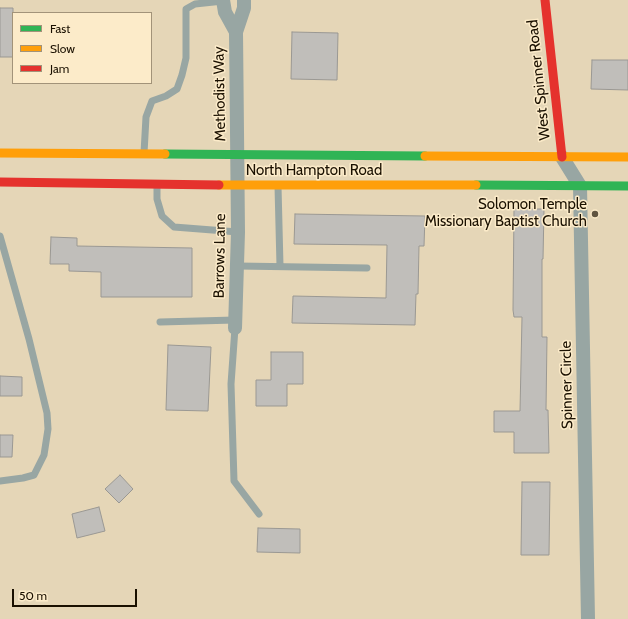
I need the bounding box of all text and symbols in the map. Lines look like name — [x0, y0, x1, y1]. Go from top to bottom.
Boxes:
legend — [12, 12, 152, 84]
street label: West Spinner Road — [524, 19, 554, 141]
text: Fast — [50, 21, 70, 36]
text: Slow — [50, 41, 75, 56]
street label: Methodist Way — [210, 46, 230, 142]
text: Jam — [50, 61, 69, 76]
street label: North Hampton Road — [246, 162, 382, 180]
place label: Solomon Temple Missionary Baptist Church — [425, 196, 587, 231]
marker: Solomon Temple Missionary Baptist Church — [590, 209, 600, 219]
street label: Barrows Lane — [210, 213, 230, 299]
street label: Spinner Circle — [557, 341, 577, 429]
scale bar — [14, 581, 139, 607]
text: 50 m — [19, 588, 47, 603]

